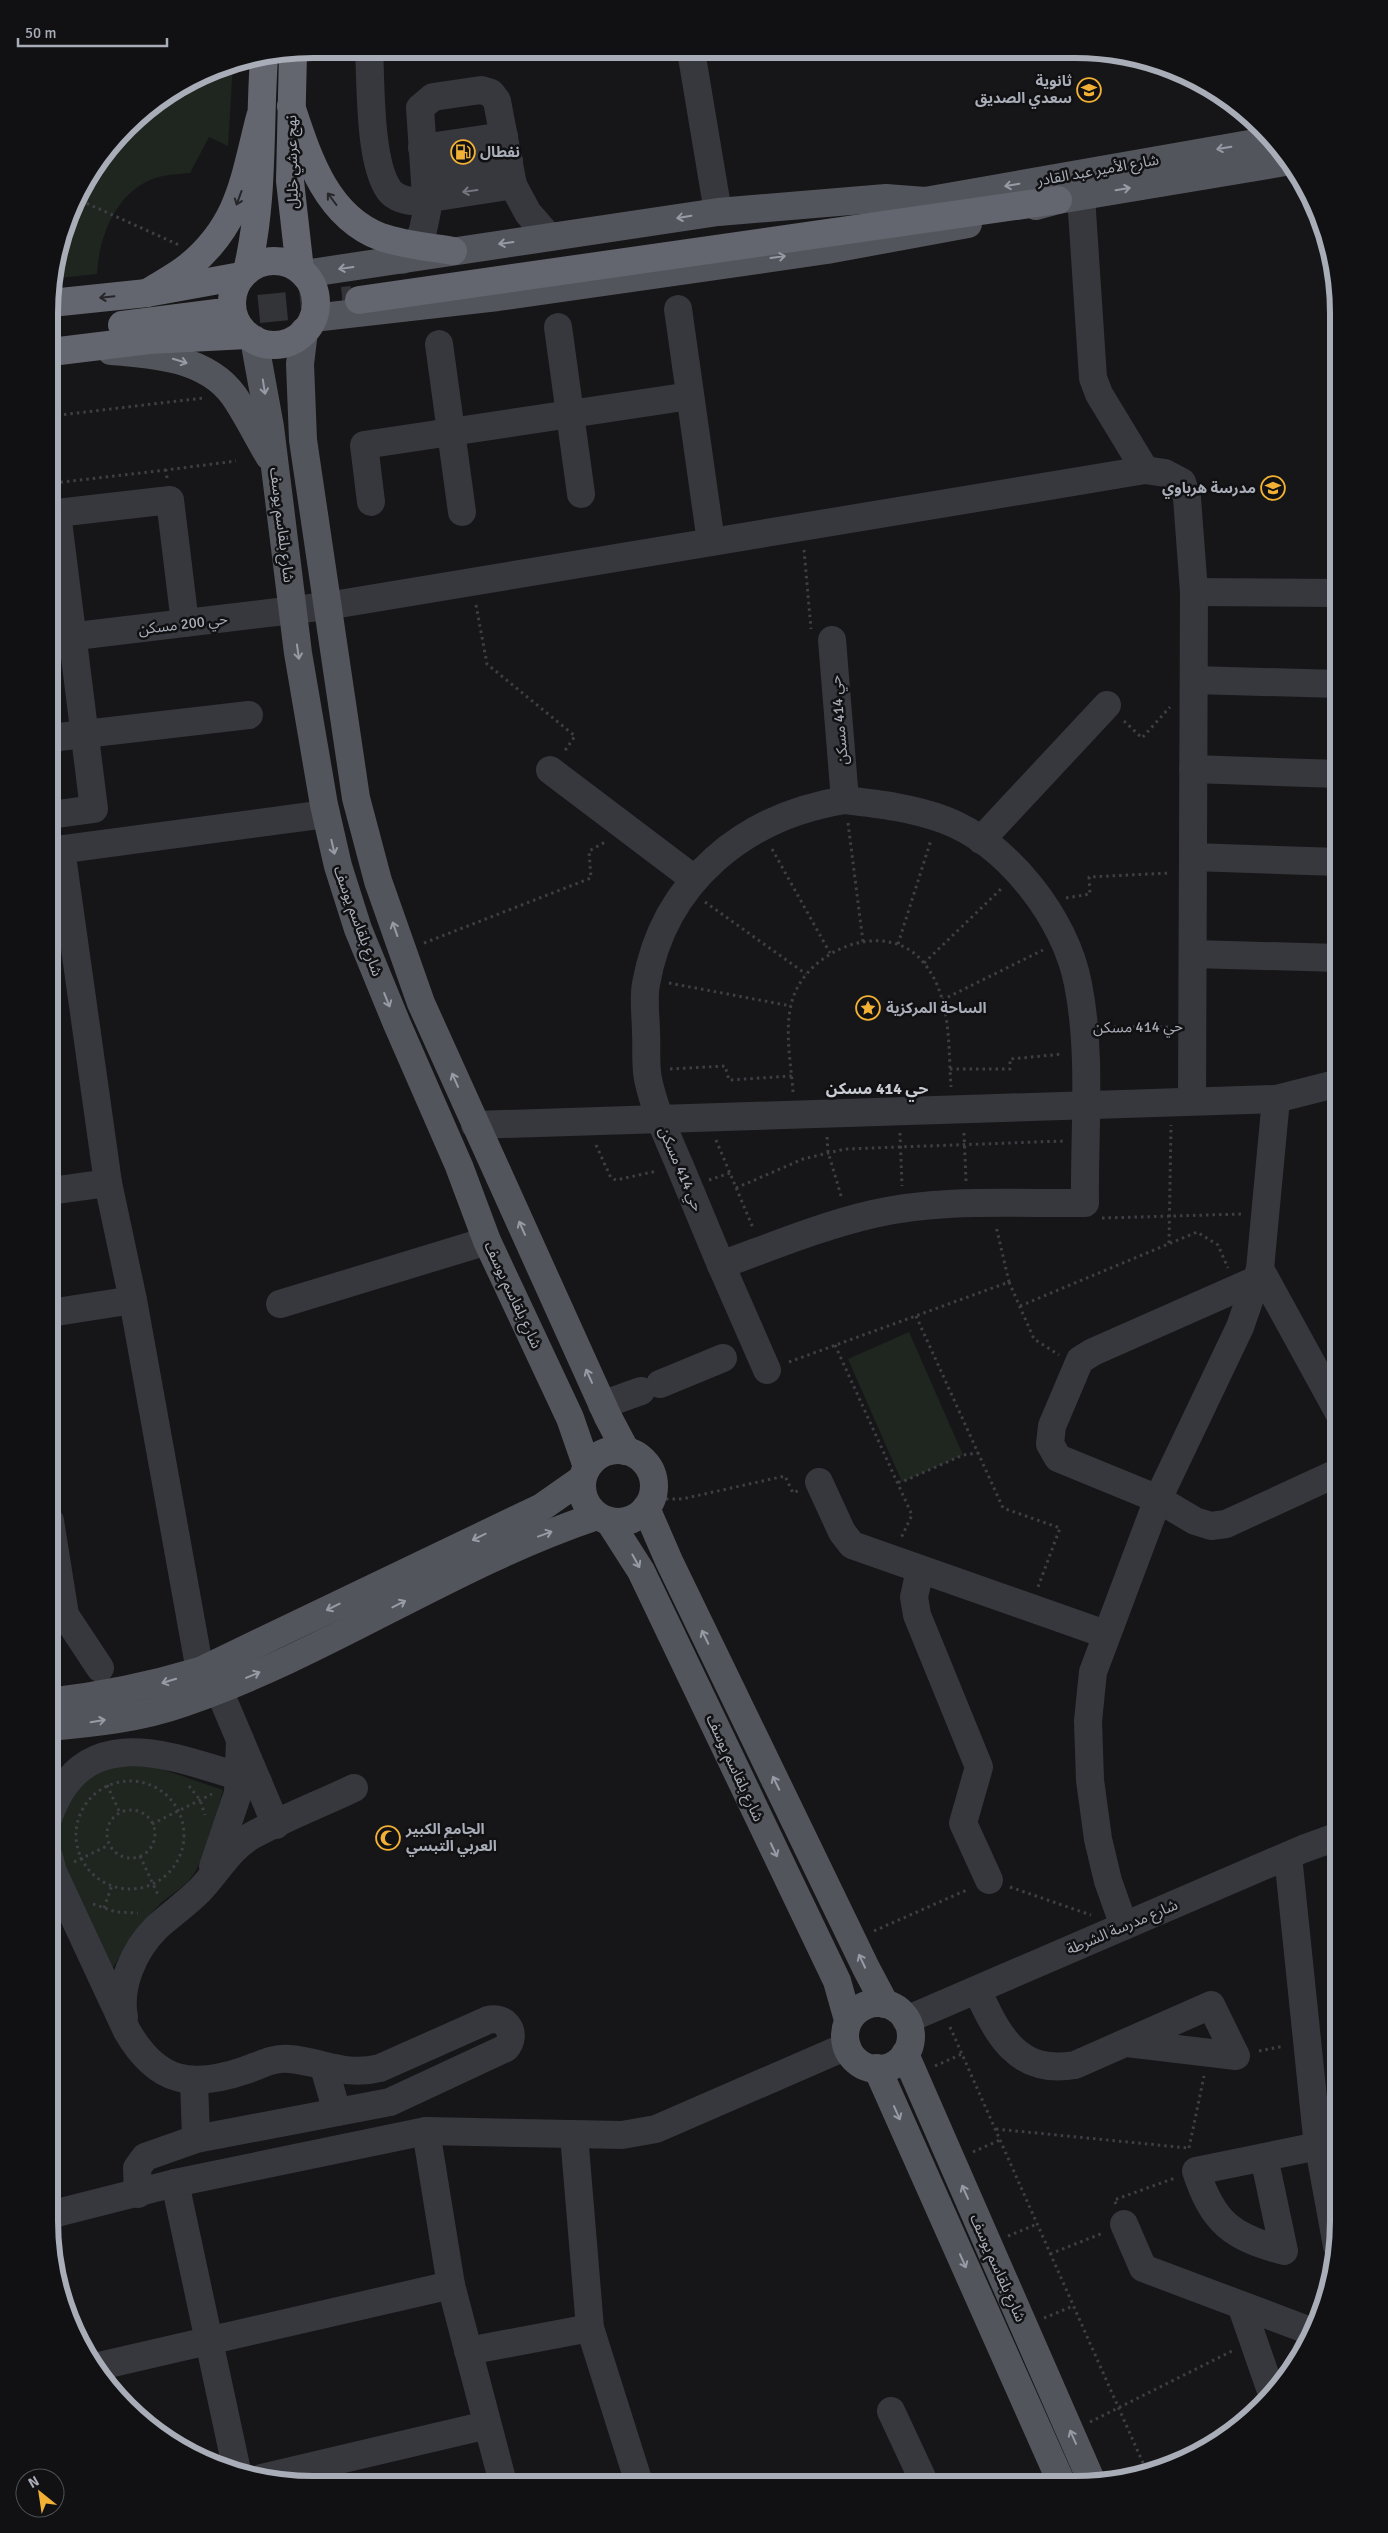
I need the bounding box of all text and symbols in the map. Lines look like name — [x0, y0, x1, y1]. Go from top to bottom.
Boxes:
scale bar — [18, 15, 166, 47]
text: 50 m — [25, 24, 56, 42]
place label: ثانوية سعدي الصديق — [975, 72, 1072, 109]
school or university icon: ثانوية سعدي الصديق — [1076, 77, 1102, 103]
street label: نهج عرشي خليل — [282, 115, 305, 209]
fuel station icon: نفطال — [450, 139, 476, 165]
place label: نفطال — [480, 143, 520, 161]
one-way arrow — [1217, 144, 1233, 154]
street label: شارع الأمير عبد القادر — [1035, 150, 1161, 193]
one-way arrow — [1005, 181, 1021, 191]
one-way arrow — [1115, 183, 1131, 193]
one-way arrow — [462, 187, 478, 197]
one-way arrow — [234, 190, 243, 205]
one-way arrow — [327, 193, 338, 206]
one-way arrow — [677, 212, 693, 222]
one-way arrow — [499, 239, 515, 249]
one-way arrow — [769, 252, 785, 262]
one-way arrow — [338, 263, 354, 273]
one-way arrow — [99, 292, 115, 302]
one-way arrow — [172, 357, 188, 367]
one-way arrow — [259, 379, 269, 395]
street label: شارع بلقاسم يوسف — [263, 466, 298, 584]
school or university icon: مدرسة هرباوي — [1260, 475, 1286, 501]
place label: مدرسة هرباوي — [1162, 479, 1256, 499]
street label: حي 200 مسكن — [137, 610, 229, 641]
one-way arrow — [293, 644, 303, 660]
street label: حي 414 مسكن — [826, 674, 854, 766]
one-way arrow — [329, 838, 338, 854]
street label: شارع بلقاسم يوسف — [327, 863, 386, 980]
one-way arrow — [390, 922, 399, 938]
one-way arrow — [382, 992, 392, 1007]
place icon: الساحة المركزية — [855, 995, 881, 1021]
place label: الساحة المركزية — [886, 999, 987, 1017]
street label: حي 414 مسكن — [1093, 1017, 1183, 1039]
one-way arrow — [450, 1073, 460, 1088]
district label: حي 414 مسكن — [826, 1079, 928, 1102]
street label: حي 414 مسكن — [653, 1124, 707, 1215]
one-way arrow — [517, 1221, 526, 1236]
street label: شارع بلقاسم يوسف — [478, 1239, 546, 1353]
one-way arrow — [584, 1369, 594, 1384]
one-way arrow — [537, 1529, 553, 1538]
one-way arrow — [472, 1533, 487, 1542]
one-way arrow — [632, 1554, 642, 1568]
one-way arrow — [391, 1599, 406, 1608]
one-way arrow — [325, 1602, 340, 1612]
one-way arrow — [700, 1629, 710, 1644]
one-way arrow — [245, 1670, 260, 1680]
one-way arrow — [161, 1676, 177, 1686]
street label: شارع بلقاسم يوسف — [700, 1712, 768, 1826]
one-way arrow — [89, 1716, 105, 1726]
one-way arrow — [771, 1776, 781, 1791]
place label: الجامع الكبير العربي التبسي — [405, 1820, 497, 1857]
mosque icon: الجامع الكبير العربي التبسي — [375, 1825, 401, 1851]
one-way arrow — [770, 1842, 779, 1857]
street label: شارع مدرسة الشرطة — [1064, 1895, 1182, 1961]
one-way arrow — [857, 1954, 867, 1969]
one-way arrow — [892, 2105, 902, 2120]
one-way arrow — [960, 2185, 970, 2200]
street label: شارع بلقاسم يوسف — [963, 2211, 1030, 2326]
one-way arrow — [959, 2253, 968, 2268]
one-way arrow — [1067, 2430, 1077, 2445]
north arrow — [15, 2468, 65, 2518]
text: N — [25, 2472, 42, 2492]

